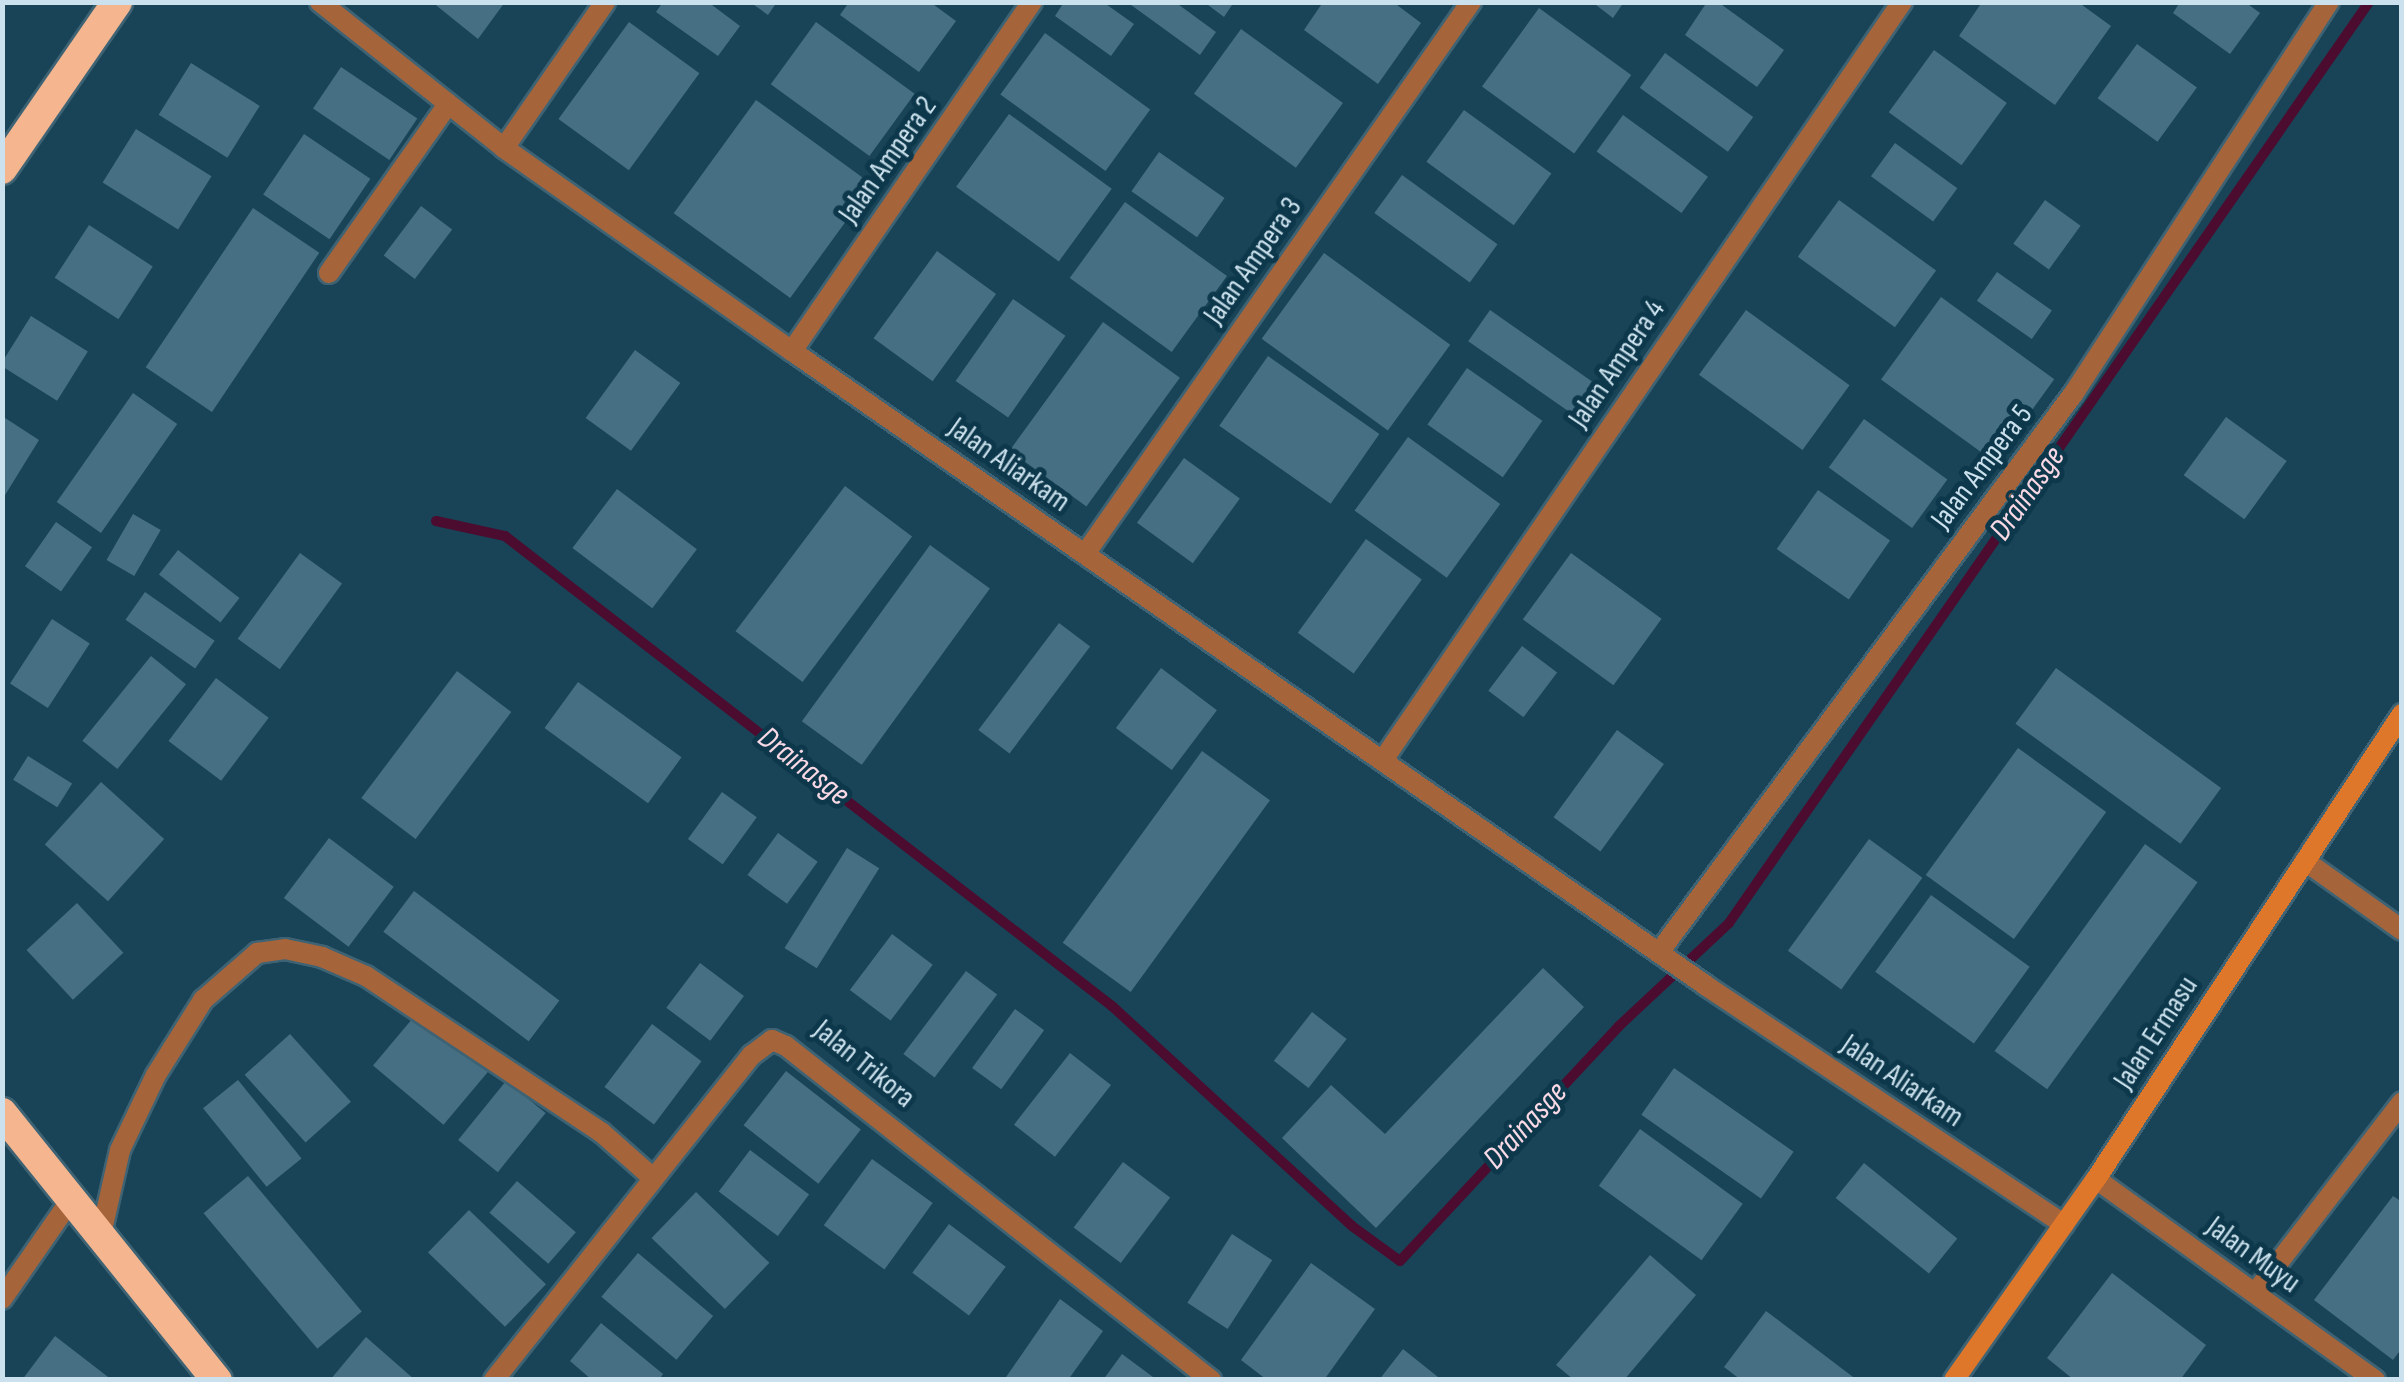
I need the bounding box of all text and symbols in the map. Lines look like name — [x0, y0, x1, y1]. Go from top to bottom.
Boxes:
street label: Jalan Ampera 2 — [831, 90, 945, 230]
street label: Jalan Ampera 3 — [1196, 191, 1310, 331]
street label: Jalan Ampera 4 — [1561, 293, 1673, 435]
street label: Jalan Ampera 5 — [1924, 398, 2040, 536]
street label: Jalan Aliarkam — [941, 410, 1077, 520]
water label: Drainasge — [1982, 440, 2074, 548]
water label: Drainasge — [749, 719, 857, 815]
street label: Jalan Ermasu — [2106, 970, 2206, 1096]
street label: Jalan Trikora — [806, 1012, 922, 1116]
street label: Jalan Aliarkam — [1834, 1027, 1970, 1135]
water label: Drainasge — [1476, 1074, 1576, 1178]
street label: Jalan Muyu — [2199, 1209, 2307, 1301]

